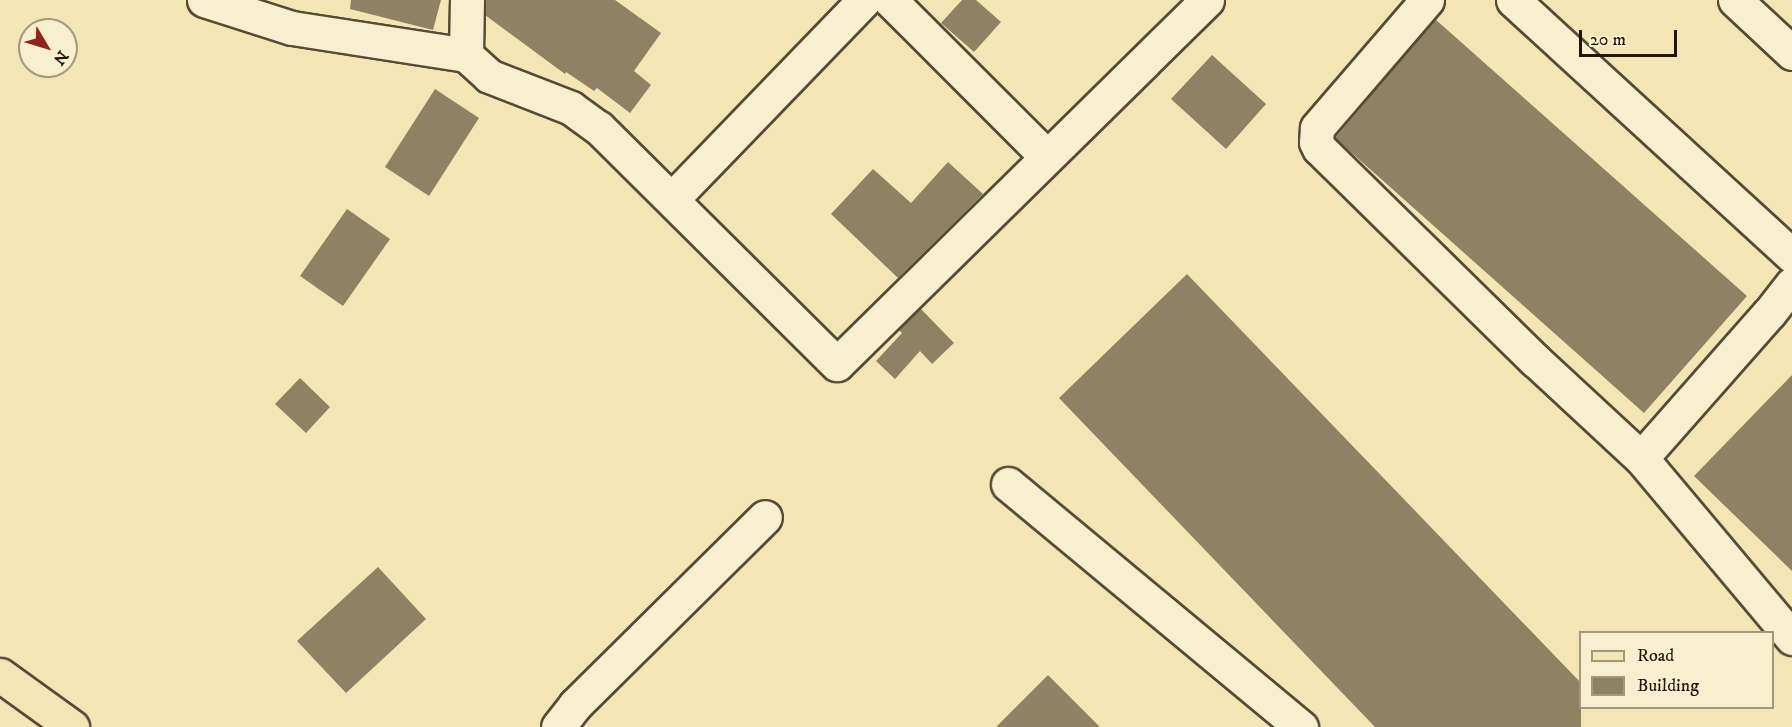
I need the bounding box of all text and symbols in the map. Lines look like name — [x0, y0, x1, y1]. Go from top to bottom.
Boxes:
north arrow — [18, 18, 78, 78]
scale bar — [1582, 18, 1680, 56]
text: 20 m — [1590, 29, 1626, 51]
text: N — [49, 47, 73, 69]
legend — [1579, 631, 1774, 709]
text: Road — [1637, 645, 1674, 667]
text: Building — [1637, 675, 1699, 697]

